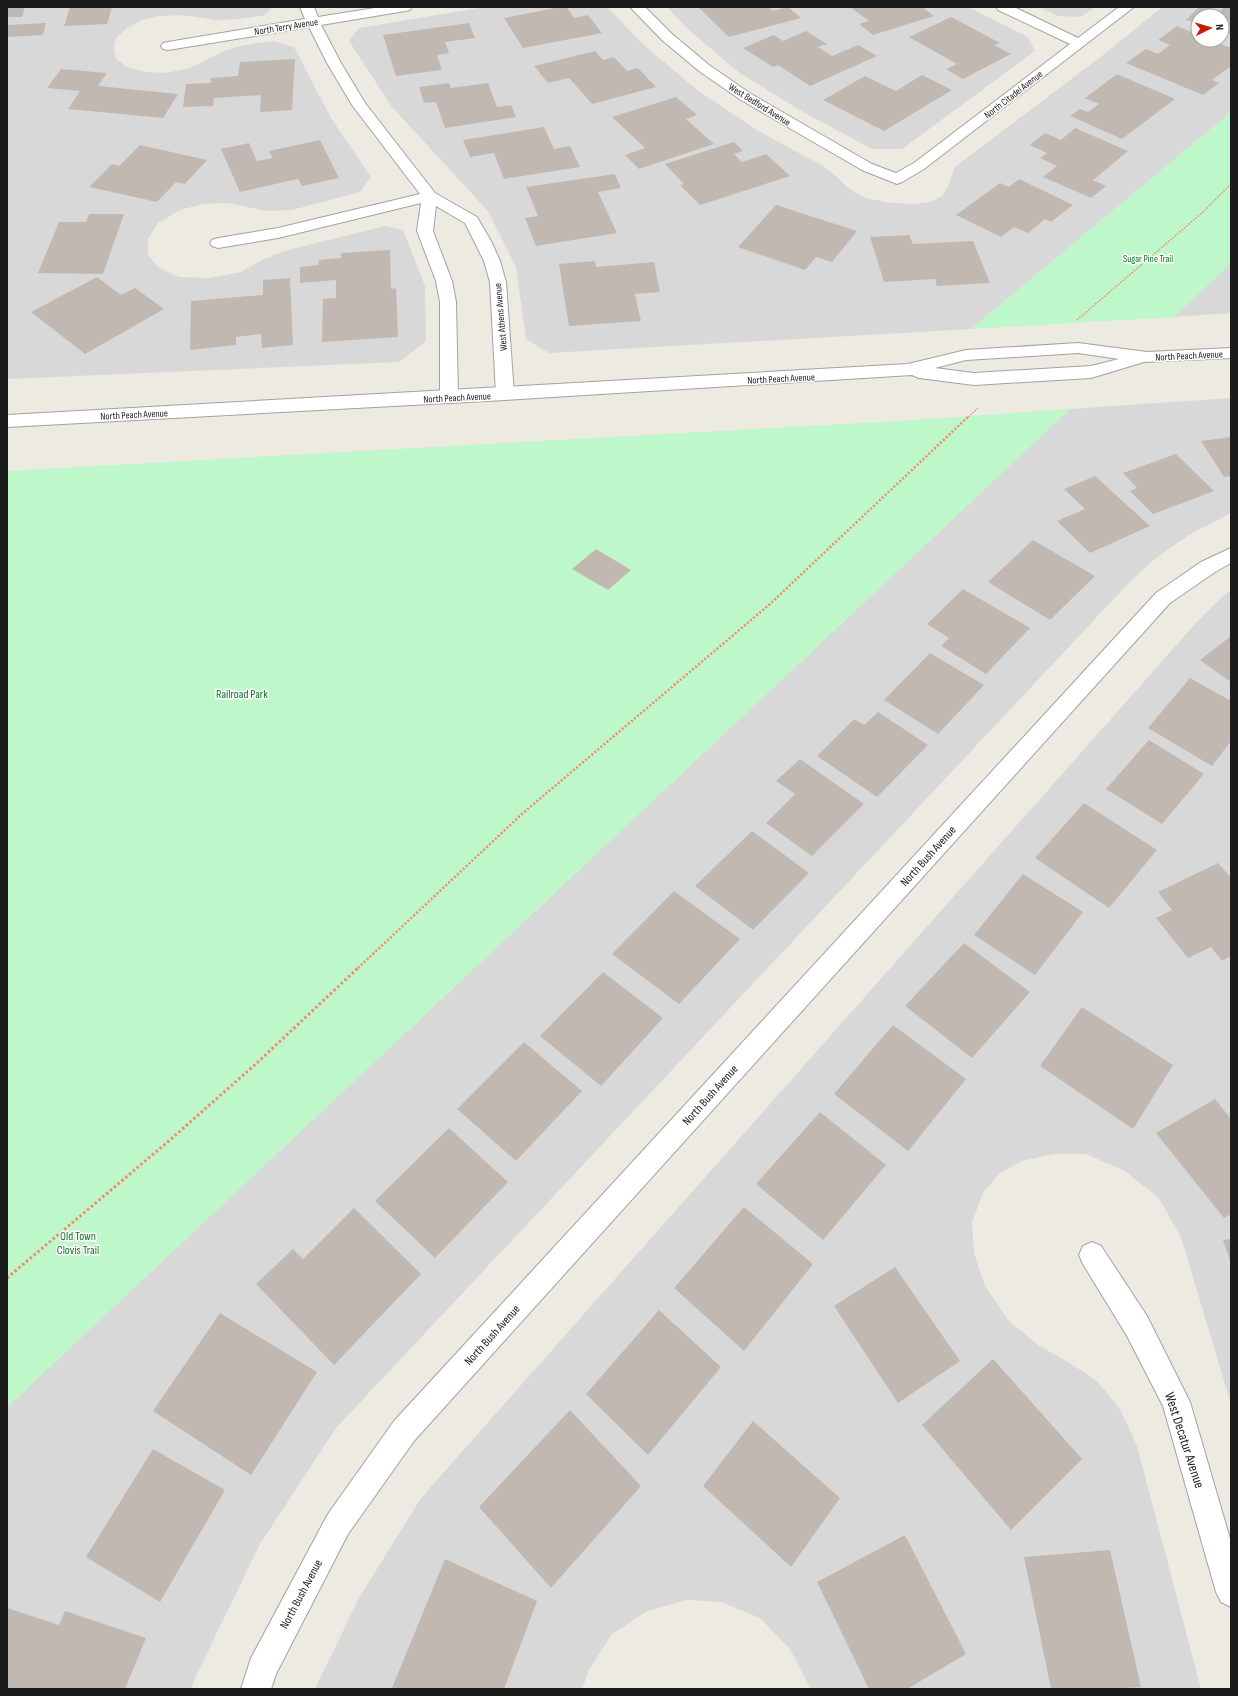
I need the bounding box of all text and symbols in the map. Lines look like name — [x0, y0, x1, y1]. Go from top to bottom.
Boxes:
north arrow — [1190, 8, 1230, 48]
street label: North Terry Avenue — [253, 16, 319, 38]
text: N — [1213, 24, 1226, 31]
street label: North Citadel Avenue — [982, 68, 1045, 121]
street label: West Bedford Avenue — [726, 81, 793, 129]
park label: Sugar Pine Trail — [1123, 253, 1173, 265]
street label: West Athens Avenue — [492, 282, 510, 351]
street label: North Peach Avenue — [1155, 348, 1223, 364]
street label: North Peach Avenue — [747, 371, 815, 387]
street label: North Peach Avenue — [423, 390, 491, 406]
street label: North Peach Avenue — [100, 407, 168, 423]
park label: Railroad Park — [216, 687, 268, 702]
street label: North Bush Avenue — [897, 823, 960, 890]
street label: North Bush Avenue — [679, 1062, 742, 1129]
park label: Old Town Clovis Trail — [57, 1229, 99, 1258]
street label: North Bush Avenue — [461, 1302, 524, 1369]
street label: West Decatur Avenue — [1161, 1390, 1208, 1490]
street label: North Bush Avenue — [277, 1557, 326, 1632]

